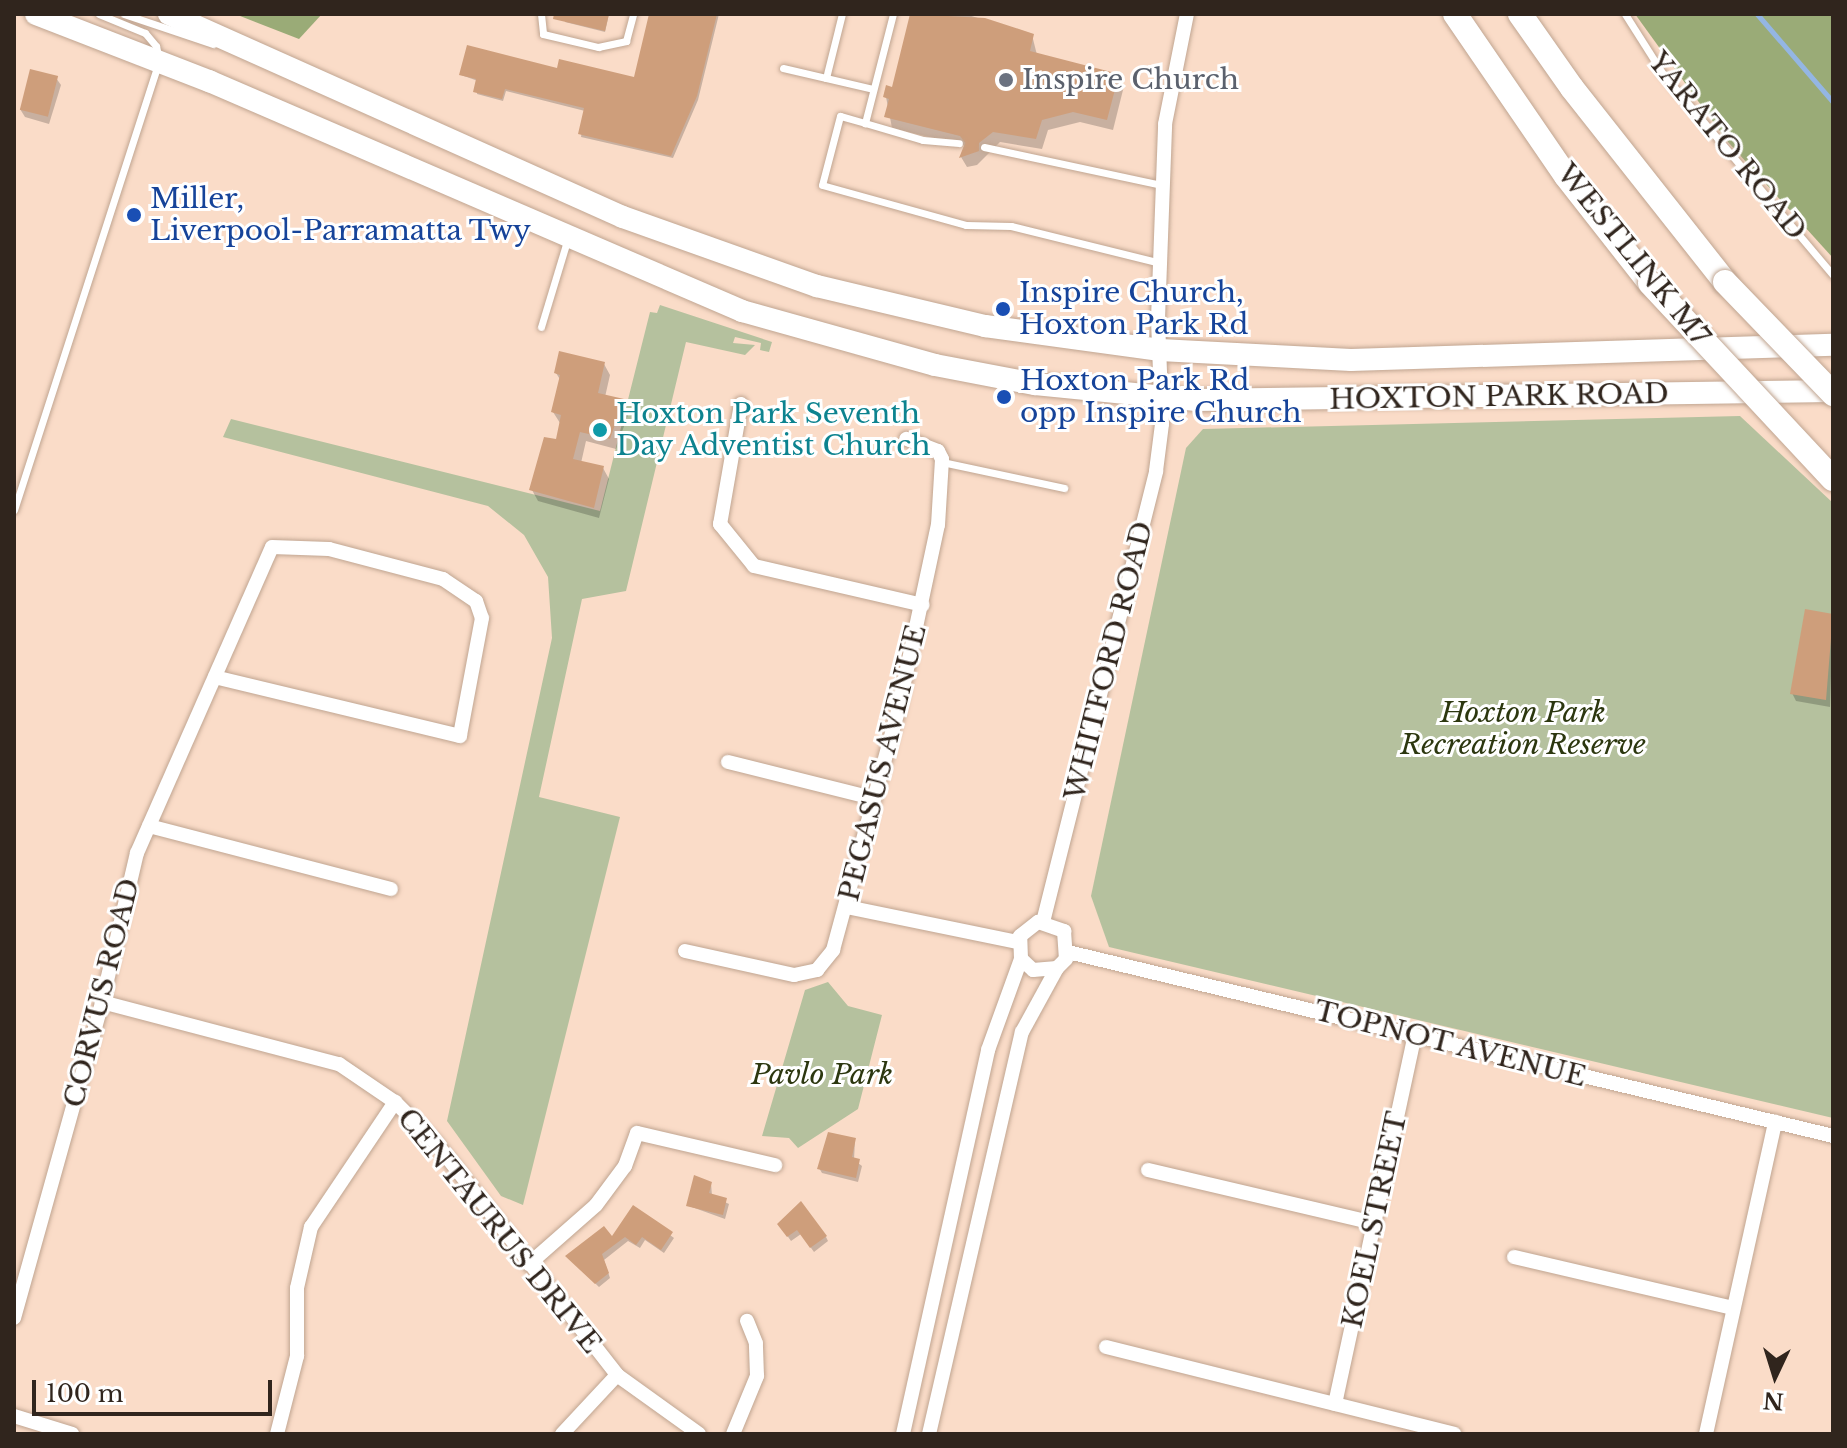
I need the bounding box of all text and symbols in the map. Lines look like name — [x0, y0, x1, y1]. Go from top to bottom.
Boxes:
street label: YARATO ROAD — [1641, 45, 1813, 247]
place label: Inspire Church — [1022, 63, 1239, 97]
marker: Inspire Church — [997, 71, 1015, 89]
street label: WESTLINK M7 — [1549, 157, 1717, 353]
place label: Miller, Liverpool-Parramatta Twy — [150, 182, 532, 248]
marker: Miller, Liverpool-Parramatta Twy — [125, 206, 143, 224]
place label: Inspire Church, Hoxton Park Rd — [1019, 276, 1249, 342]
marker: Inspire Church, Hoxton Park Rd — [994, 300, 1012, 318]
place label: Hoxton Park Rd opp Inspire Church — [1020, 364, 1301, 430]
street label: HOXTON PARK ROAD — [1329, 377, 1669, 417]
marker: Hoxton Park Rd opp Inspire Church — [995, 388, 1013, 406]
place label: Hoxton Park Seventh Day Adventist Church — [616, 397, 932, 463]
marker: Hoxton Park Seventh Day Adventist Church — [591, 421, 609, 439]
street label: WHITFORD ROAD — [1058, 518, 1160, 804]
street label: PEGASUS AVENUE — [832, 621, 934, 905]
park label: Hoxton Park Recreation Reserve — [1400, 696, 1646, 762]
street label: CORVUS ROAD — [57, 875, 147, 1111]
street label: TOPNOT AVENUE — [1310, 994, 1590, 1094]
park label: Pavlo Park — [751, 1058, 893, 1092]
street label: CENTAURUS DRIVE — [390, 1102, 608, 1360]
street label: KOEL STREET — [1336, 1108, 1414, 1332]
north arrow — [1735, 1336, 1815, 1416]
scale bar — [36, 1364, 276, 1414]
text: 100 m — [46, 1379, 124, 1408]
text: N — [1762, 1386, 1785, 1415]

